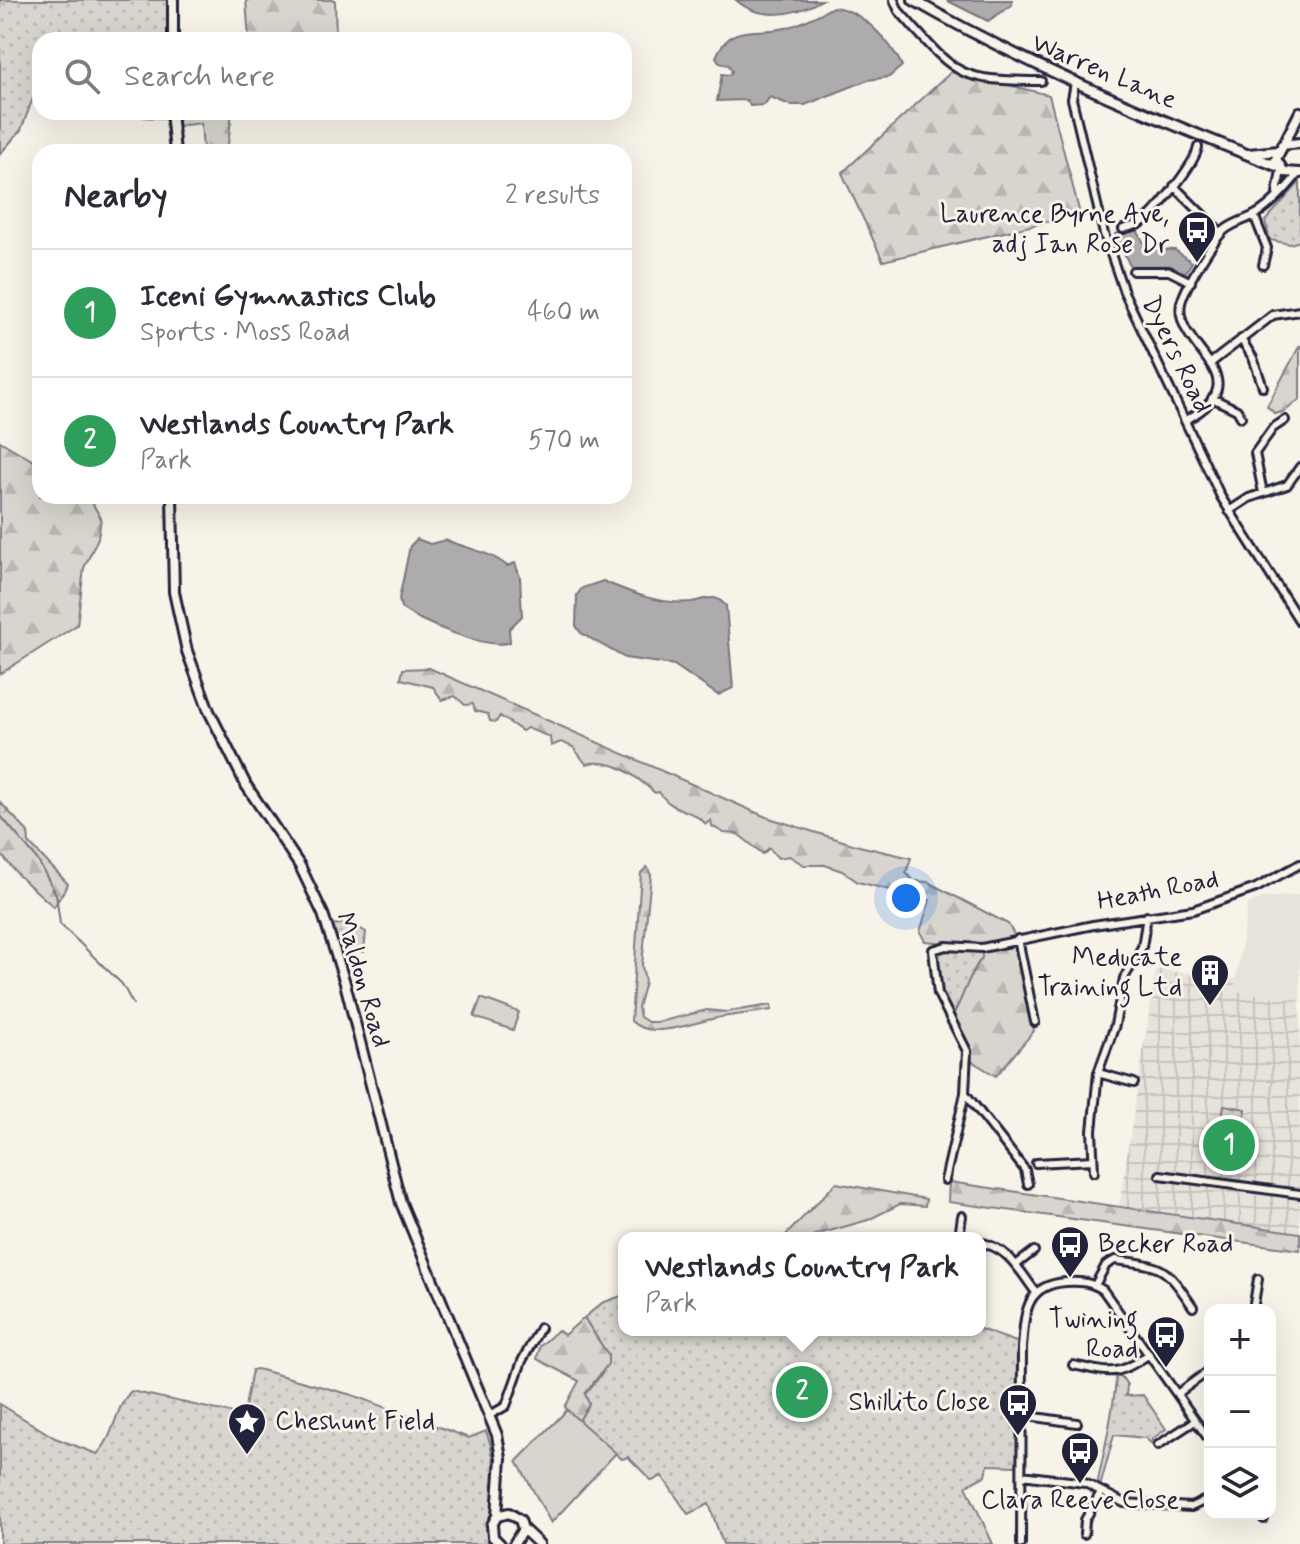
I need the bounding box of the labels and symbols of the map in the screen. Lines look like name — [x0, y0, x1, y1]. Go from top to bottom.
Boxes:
street label: Warren Lane — [1026, 26, 1182, 118]
place label: Laurence Byrne Ave, adj Ian Rose Dr — [940, 198, 1169, 262]
bus stop icon: Laurence Byrne Ave, adj Ian Rose Dr — [1176, 209, 1218, 264]
street label: Dyers Road — [1133, 291, 1219, 419]
street label: Heath Road — [1094, 863, 1222, 919]
your location — [886, 878, 926, 918]
street label: Maldon Road — [327, 909, 397, 1051]
place label: Meducate Training Ltd — [1038, 941, 1182, 1008]
building icon: Meducate Training Ltd — [1189, 952, 1231, 1007]
pin: 1 — [1203, 1115, 1255, 1175]
bus stop icon: Becker Road — [1049, 1224, 1091, 1279]
place label: Becker Road — [1098, 1228, 1233, 1262]
place label: Twining Road — [1048, 1303, 1138, 1367]
bus stop icon: Twining Road — [1145, 1314, 1187, 1369]
pin: 2 — [776, 1362, 828, 1422]
bus stop icon: Shillito Close — [997, 1382, 1039, 1437]
place label: Shillito Close — [848, 1386, 990, 1420]
place icon: Cheshunt Field — [226, 1401, 268, 1456]
place label: Cheshunt Field — [275, 1405, 435, 1439]
bus stop icon: Clara Reeve Close — [1059, 1430, 1101, 1485]
place label: Clara Reeve Close — [981, 1484, 1179, 1518]

